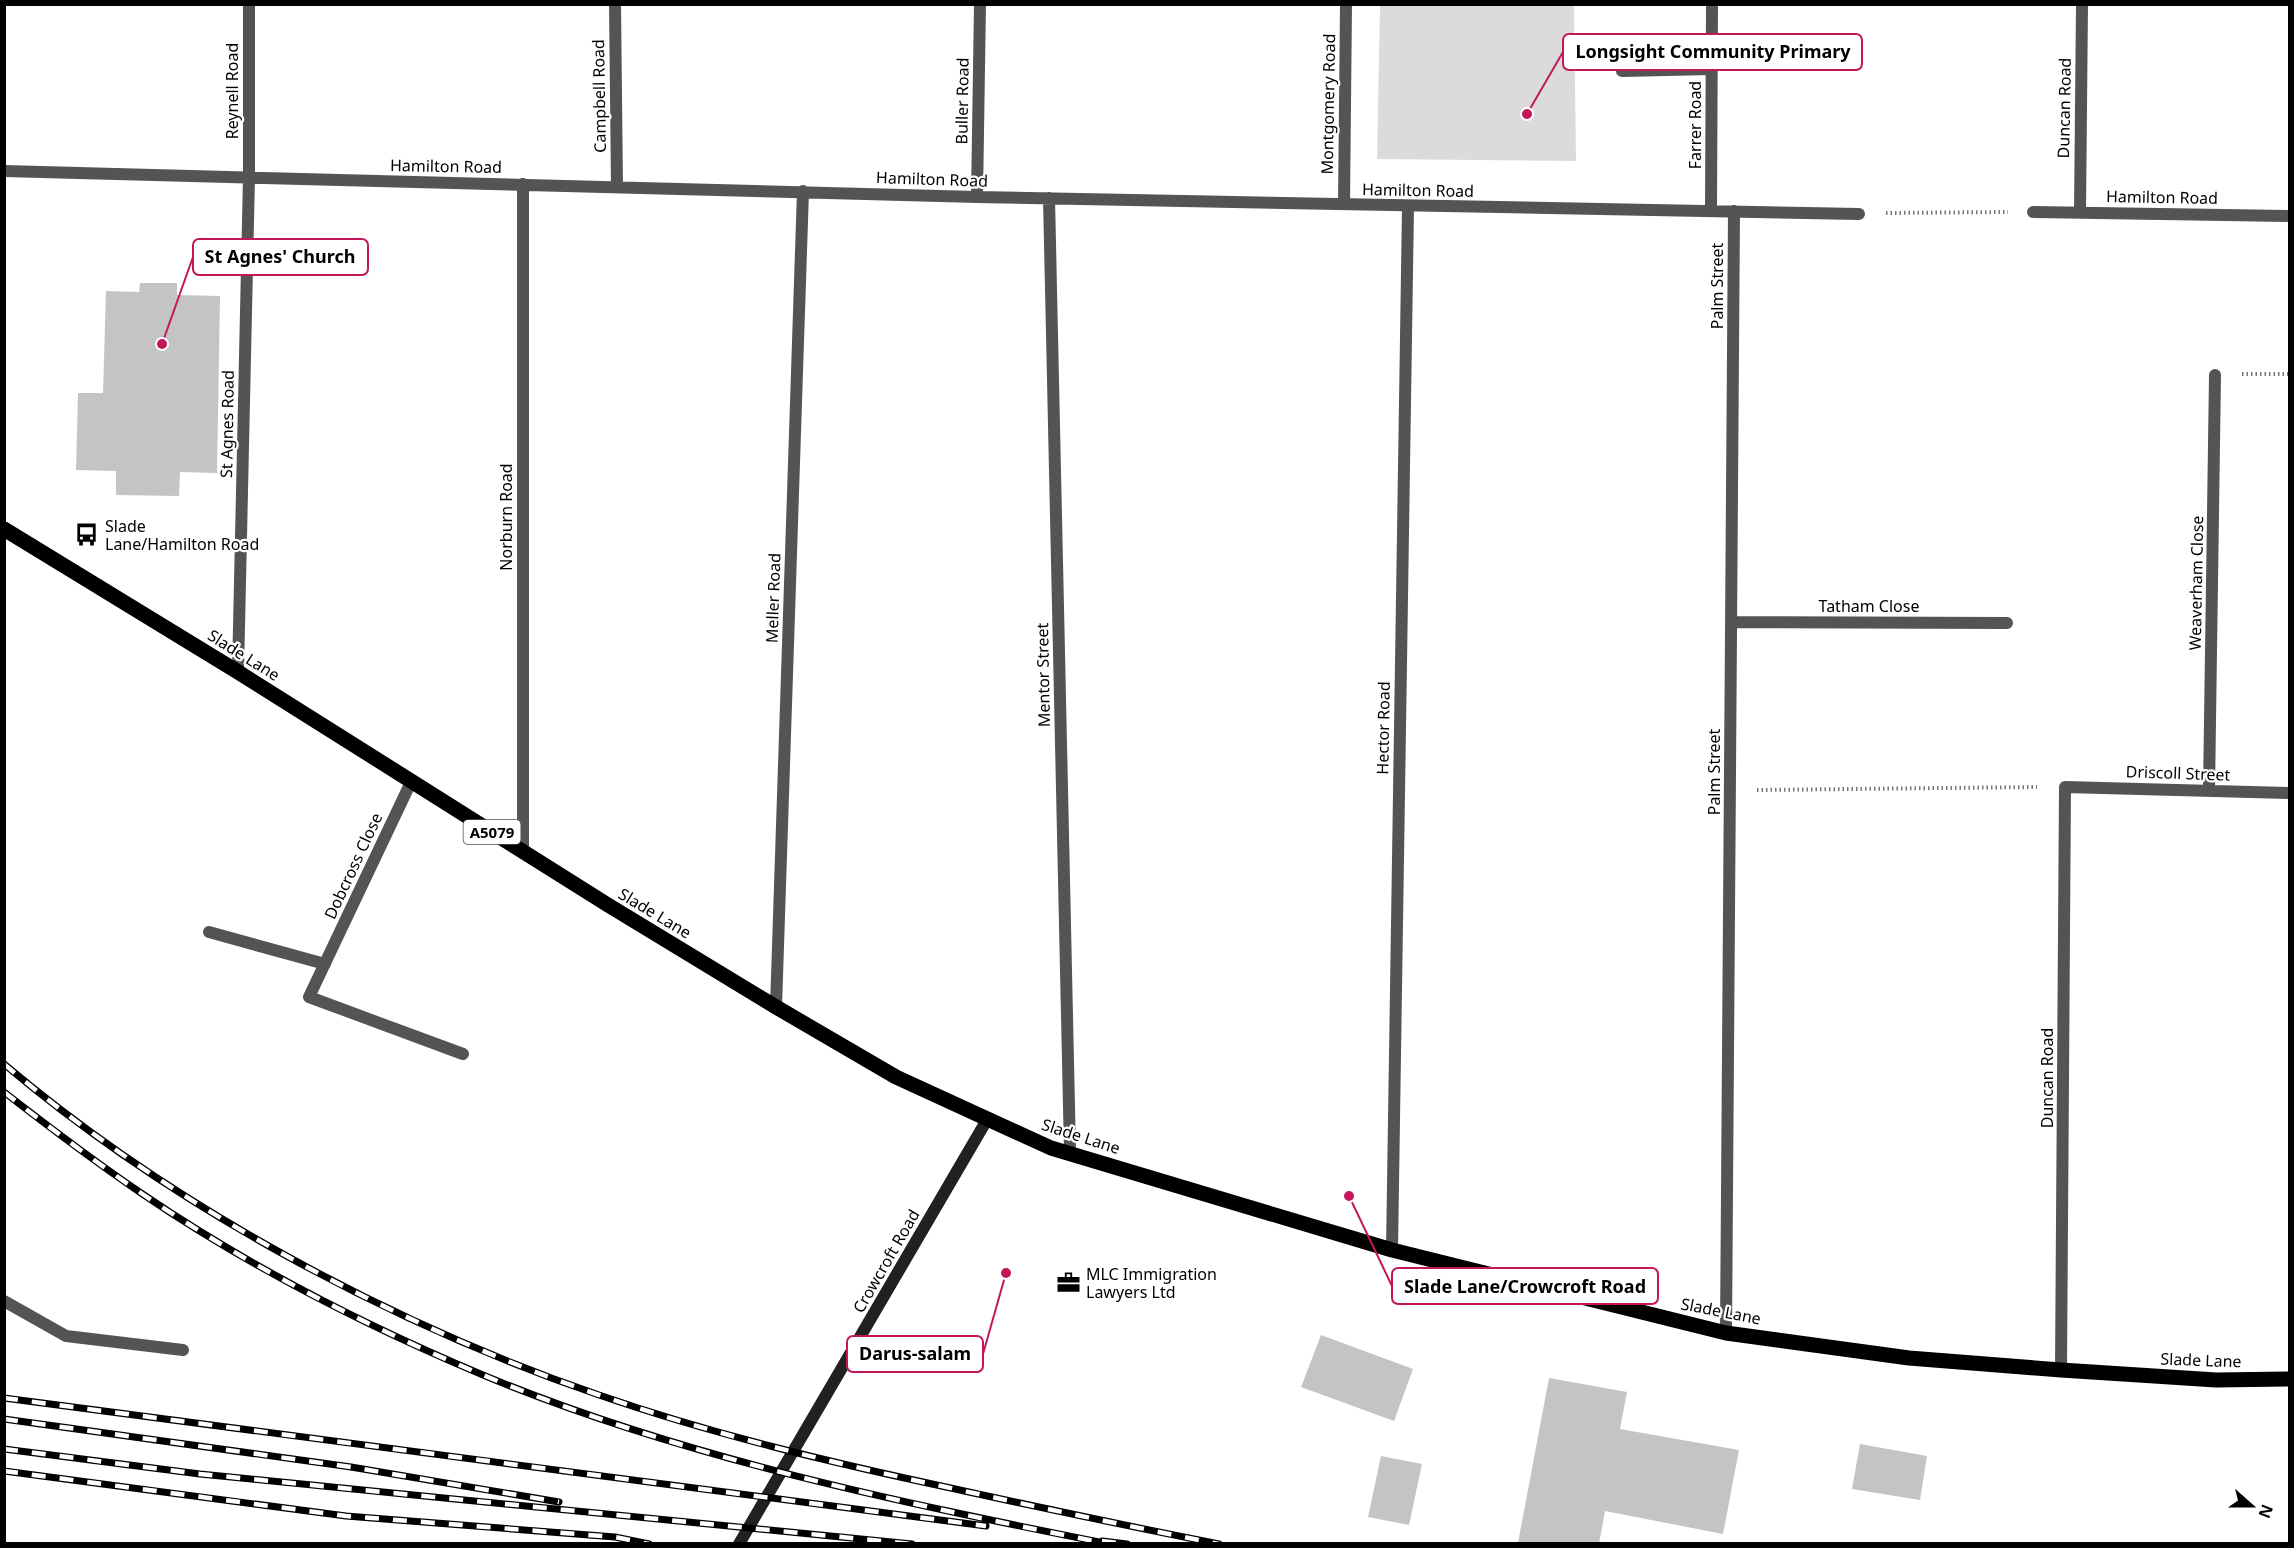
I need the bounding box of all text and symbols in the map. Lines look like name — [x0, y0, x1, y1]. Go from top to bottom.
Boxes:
street label: Montgomery Road — [1316, 33, 1340, 175]
callout: Longsight Community Primary — [1563, 34, 1862, 70]
street label: Campbell Road — [587, 39, 611, 153]
text: Longsight Community Primary — [1575, 39, 1851, 63]
street label: Reynell Road — [221, 43, 243, 139]
street label: Buller Road — [950, 57, 974, 145]
street label: Duncan Road — [2052, 58, 2076, 158]
street label: Farrer Road — [1684, 81, 1706, 169]
street label: Hamilton Road — [390, 154, 502, 178]
street label: Hamilton Road — [876, 166, 988, 192]
street label: Hamilton Road — [1362, 178, 1474, 202]
street label: Hamilton Road — [2106, 185, 2218, 209]
callout: St Agnes' Church — [193, 239, 368, 275]
street label: Palm Street — [1706, 242, 1728, 329]
text: St Agnes' Church — [205, 244, 355, 268]
street label: St Agnes Road — [215, 370, 239, 478]
street label: Norburn Road — [495, 463, 517, 571]
place label: Slade Lane/Hamilton Road — [105, 515, 259, 555]
street label: Weaverham Close — [2184, 515, 2208, 651]
bus stop icon: Slade Lane/Hamilton Road — [74, 522, 100, 548]
street label: Meller Road — [760, 553, 786, 643]
street label: Tatham Close — [1819, 595, 1919, 617]
street label: Mentor Street — [1031, 622, 1055, 727]
street label: Slade Lane — [204, 624, 284, 686]
street label: Hector Road — [1371, 681, 1395, 775]
street label: Palm Street — [1703, 728, 1725, 815]
street label: Driscoll Street — [2125, 760, 2231, 786]
street label: Dobcross Close — [319, 809, 387, 923]
road number: A5079 — [464, 820, 520, 844]
street label: Slade Lane — [615, 883, 695, 943]
street label: Duncan Road — [2036, 1028, 2058, 1128]
street label: Slade Lane — [1039, 1113, 1123, 1159]
street label: Crowcroft Road — [848, 1205, 924, 1317]
place label: MLC Immigration Lawyers Ltd — [1086, 1263, 1217, 1303]
callout: Slade Lane/Crowcroft Road — [1392, 1268, 1658, 1304]
office icon: MLC Immigration Lawyers Ltd — [1055, 1270, 1081, 1296]
text: Slade Lane/Crowcroft Road — [1404, 1274, 1646, 1298]
street label: Slade Lane — [1679, 1292, 1763, 1330]
callout: Darus-salam — [847, 1336, 983, 1372]
text: Darus-salam — [859, 1341, 971, 1365]
street label: Slade Lane — [2160, 1348, 2242, 1372]
north arrow — [2222, 1476, 2282, 1536]
text: N — [2253, 1501, 2279, 1521]

